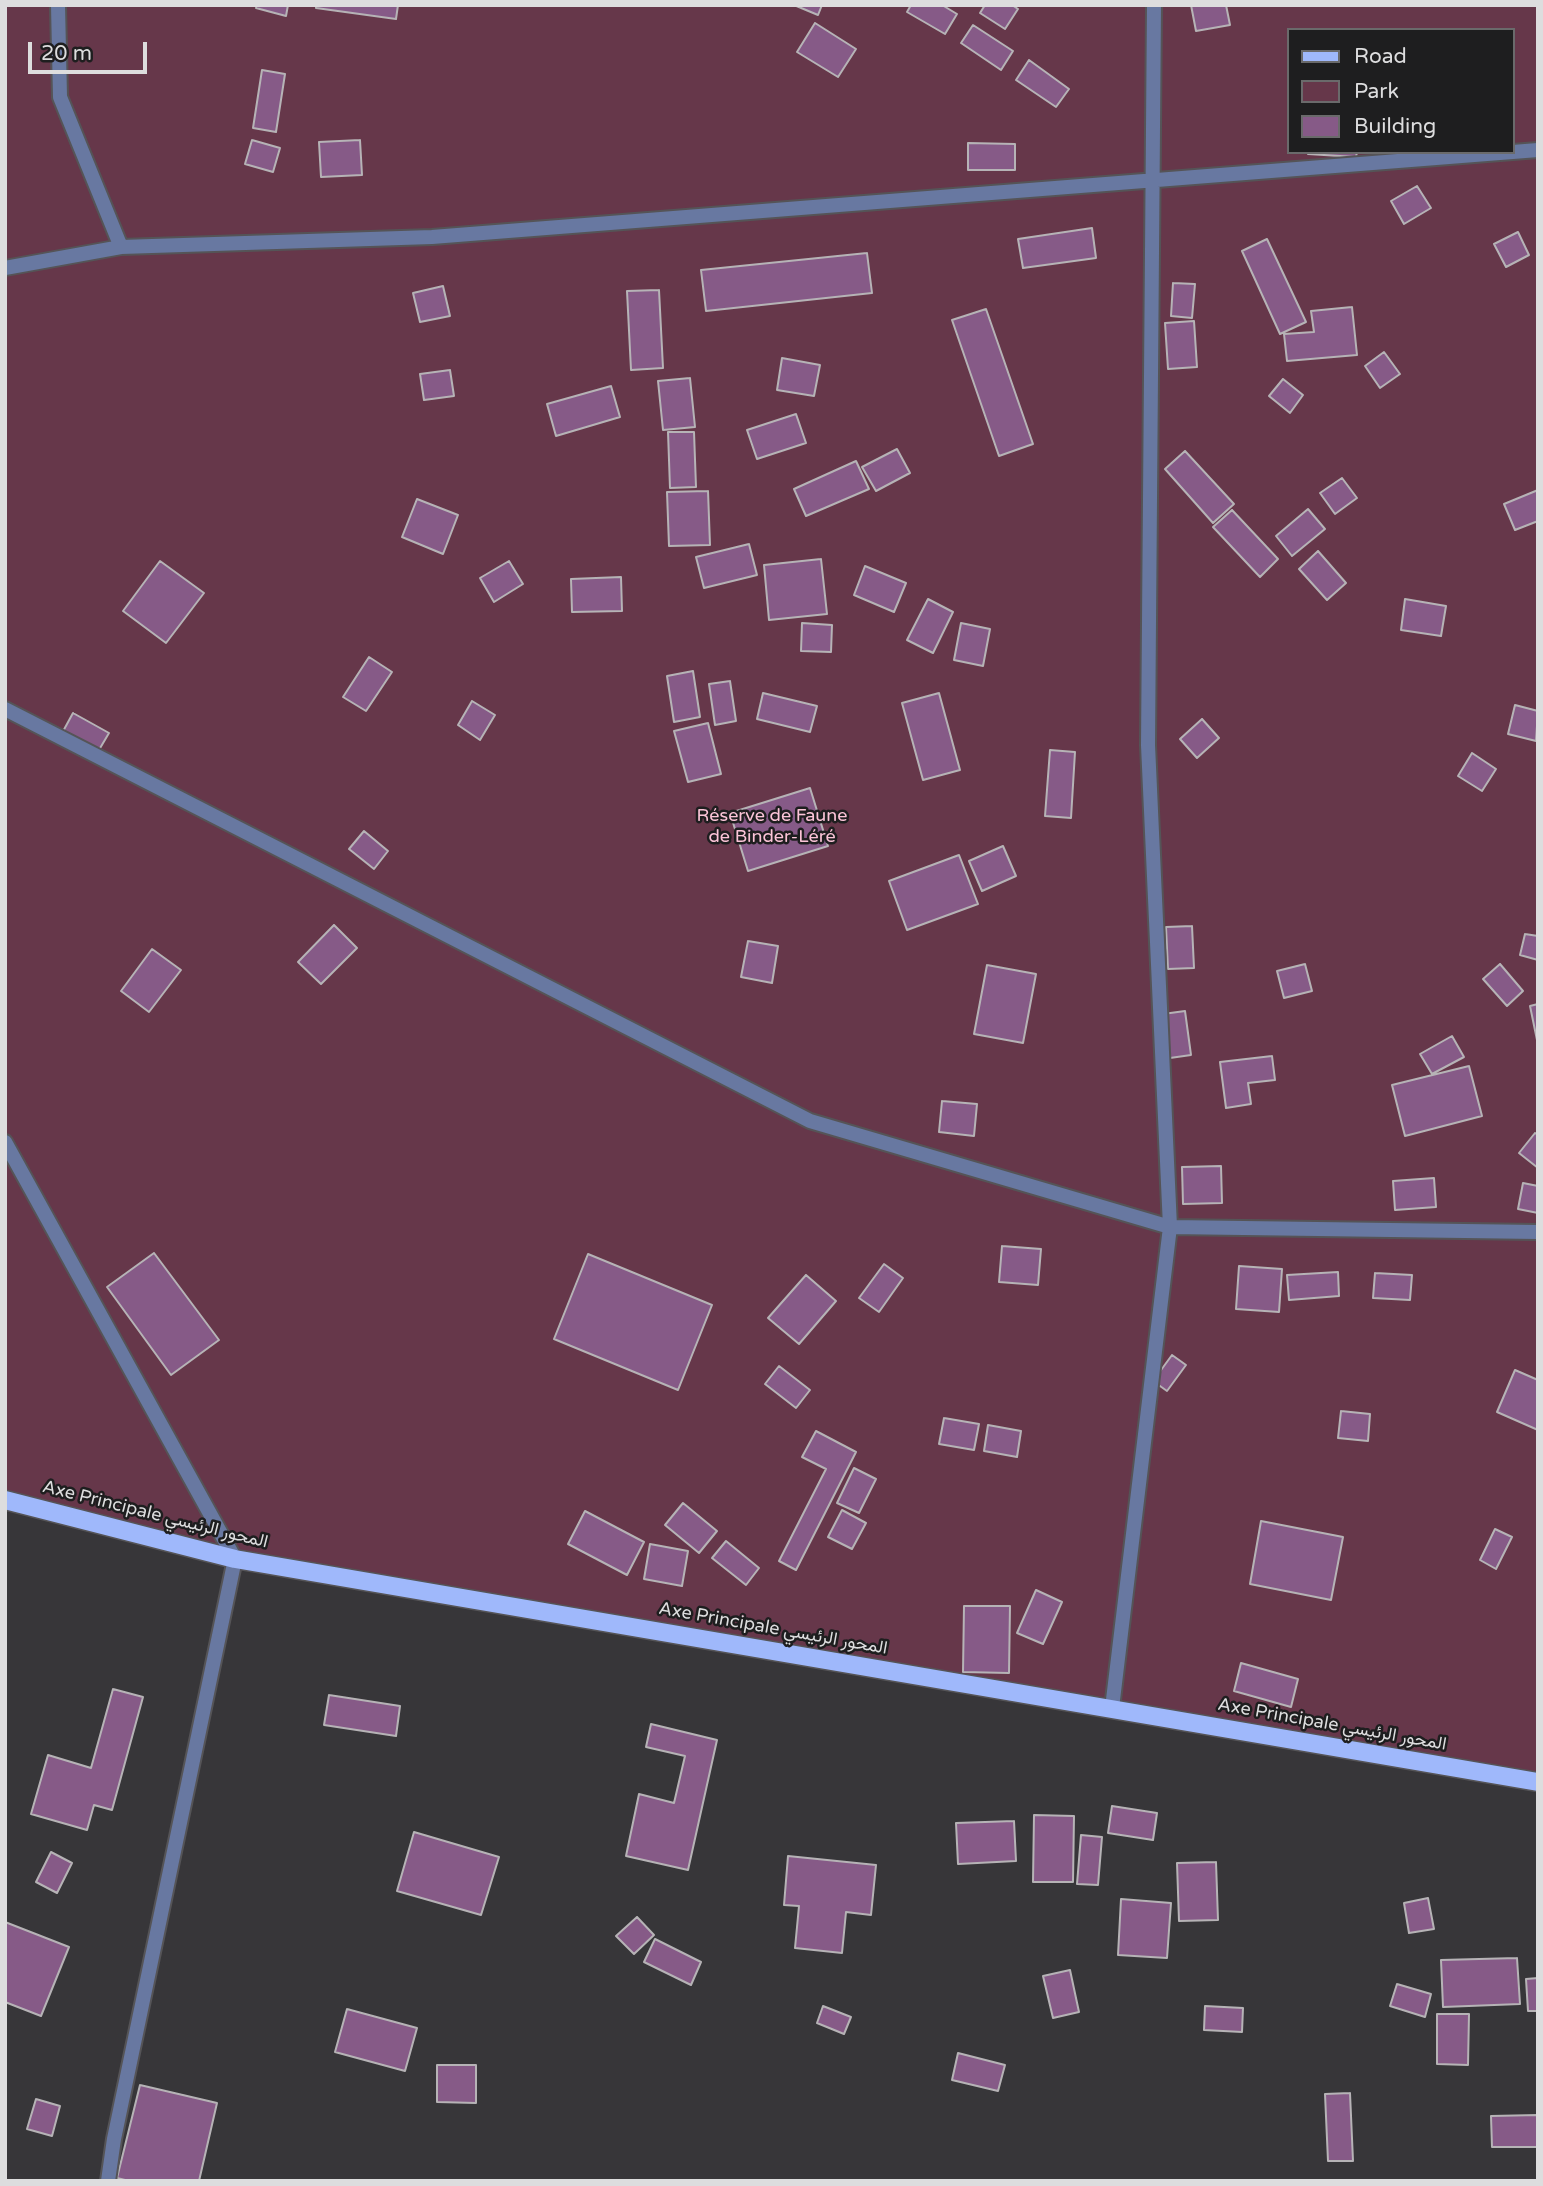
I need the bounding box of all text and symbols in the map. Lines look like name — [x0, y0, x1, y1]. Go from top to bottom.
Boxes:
scale bar — [32, 28, 150, 72]
legend — [1288, 28, 1515, 154]
text: 20 m — [41, 41, 92, 66]
text: Road — [1354, 44, 1407, 69]
text: Park — [1354, 79, 1399, 104]
text: Building — [1354, 114, 1436, 139]
park label: Réserve de Faune de Binder-Léré — [697, 805, 847, 848]
street label: Axe Principale المحور الرئيسي — [40, 1476, 270, 1554]
street label: Axe Principale المحور الرئيسي — [657, 1598, 889, 1660]
street label: Axe Principale المحور الرئيسي — [1216, 1694, 1448, 1756]

